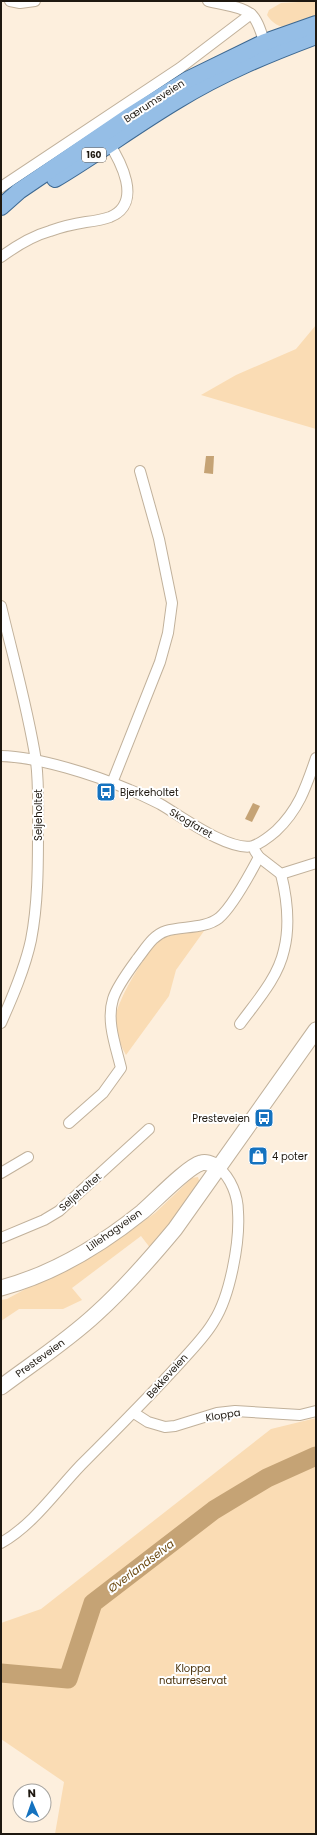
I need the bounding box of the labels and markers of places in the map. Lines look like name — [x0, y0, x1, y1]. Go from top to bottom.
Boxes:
bus stop icon: Bjerkeholtet — [95, 781, 117, 803]
place label: Bjerkeholtet — [120, 785, 179, 800]
bus stop icon: Presteveien — [253, 1107, 275, 1129]
place label: Presteveien — [192, 1111, 250, 1126]
shop icon: 4 poter — [247, 1145, 269, 1167]
place label: 4 poter — [272, 1149, 308, 1164]

